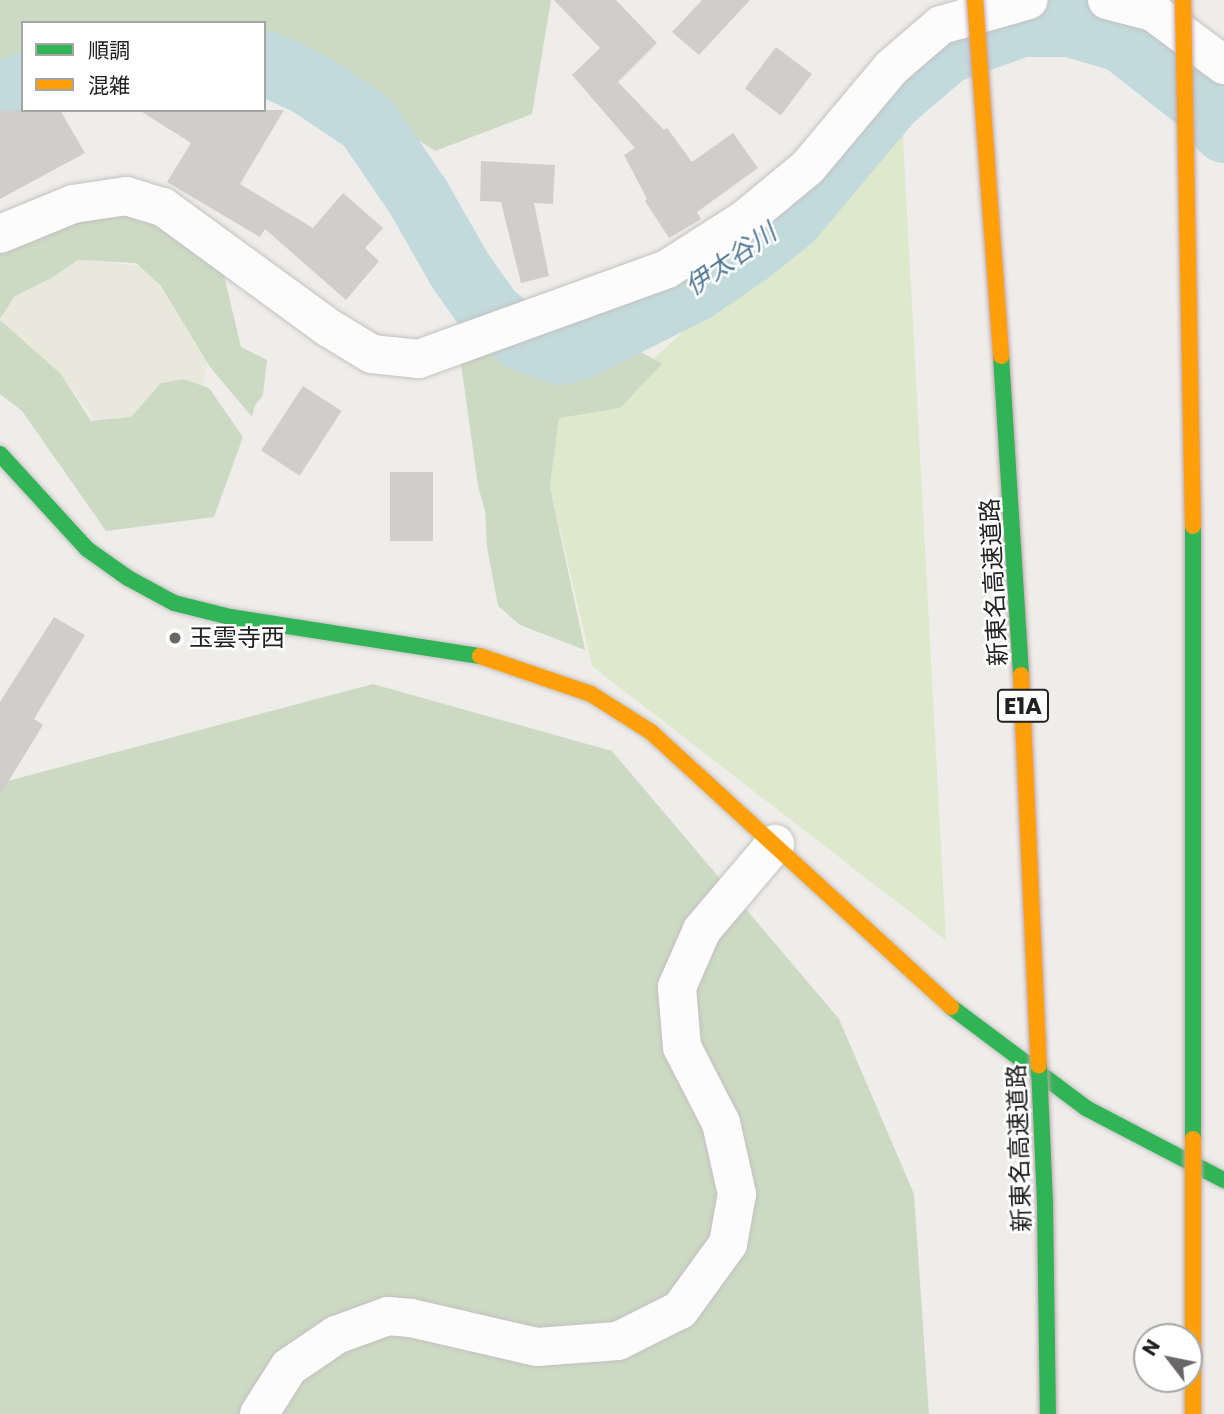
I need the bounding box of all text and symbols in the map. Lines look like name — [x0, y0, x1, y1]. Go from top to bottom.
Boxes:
legend — [21, 21, 266, 112]
text: 順調 — [88, 36, 130, 65]
text: 混雑 — [88, 71, 130, 100]
water label: 伊太谷川 — [679, 217, 783, 303]
street label: 新東名高速道路 — [975, 497, 1013, 667]
place label: 玉雲寺西 — [189, 624, 285, 652]
marker: 玉雲寺西 — [167, 630, 183, 646]
road number: E1A — [997, 686, 1049, 726]
street label: 新東名高速道路 — [1002, 1064, 1036, 1232]
north arrow — [1133, 1323, 1203, 1393]
text: N — [1136, 1334, 1167, 1361]

